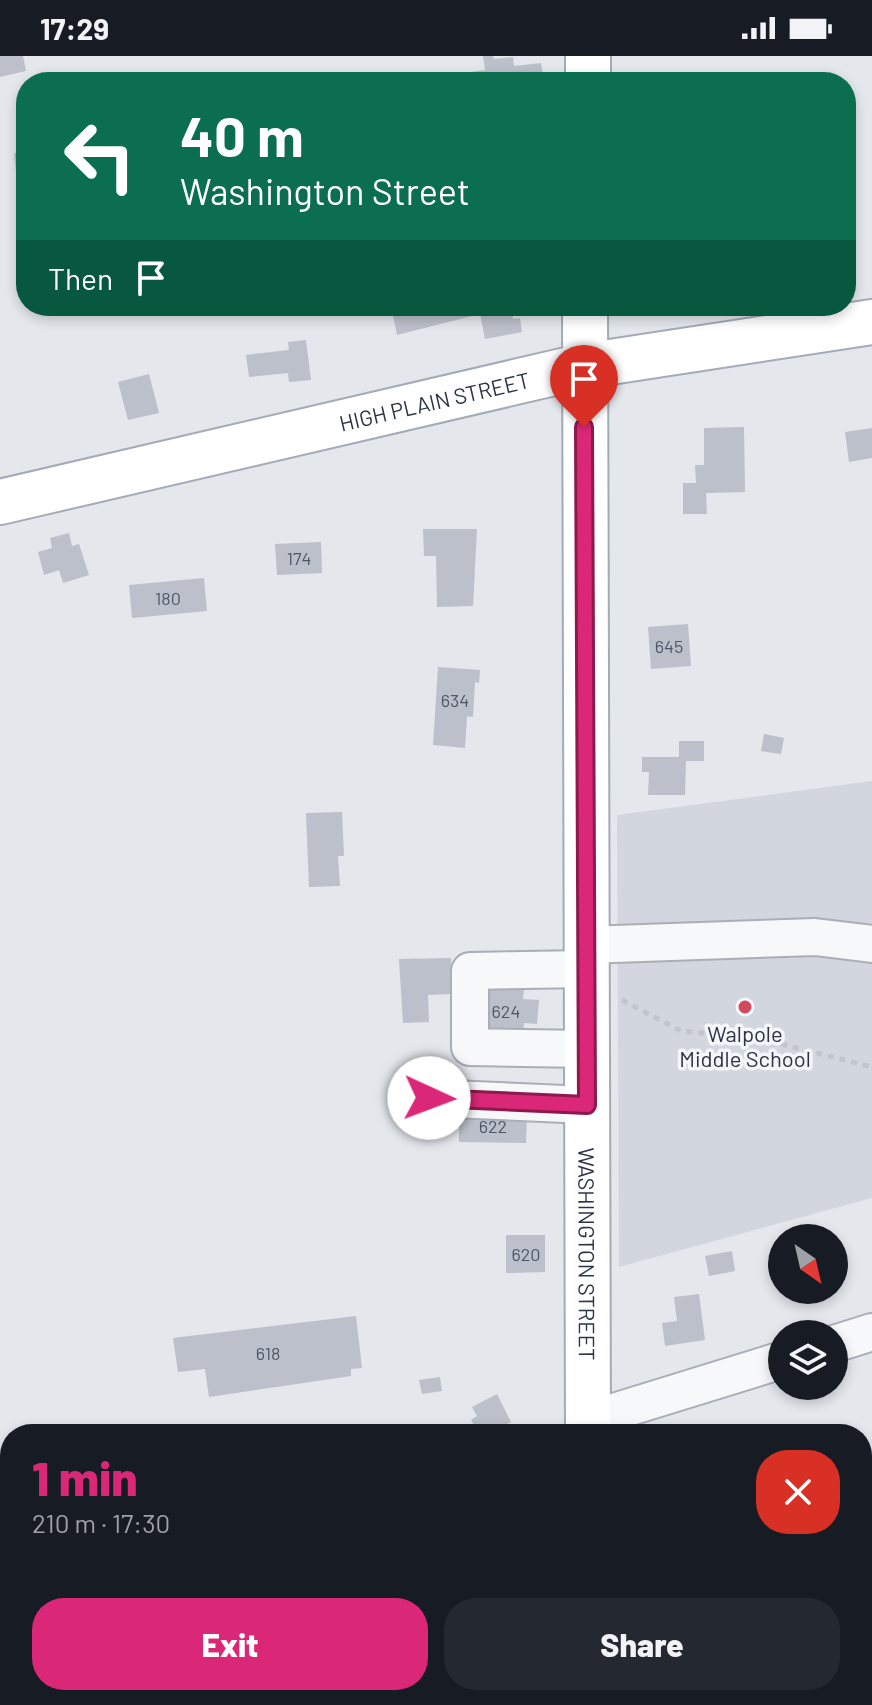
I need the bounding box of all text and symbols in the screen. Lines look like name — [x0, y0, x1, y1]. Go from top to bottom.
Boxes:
text: 17:29 — [40, 10, 109, 46]
text: 40 m — [180, 101, 304, 168]
icon: left — [48, 104, 152, 208]
text: Washington Street — [180, 169, 470, 212]
icon: arrive — [129, 256, 173, 300]
text: Then — [48, 260, 113, 296]
pin — [550, 345, 618, 427]
icon: arrive — [562, 357, 606, 401]
street label: HIGH PLAIN STREET — [337, 366, 532, 436]
house number: 174 — [287, 547, 311, 569]
house number: 180 — [155, 587, 181, 609]
house number: 645 — [655, 635, 683, 657]
house number: 634 — [441, 689, 469, 711]
marker: Walpole Middle School — [736, 998, 754, 1016]
house number: 624 — [492, 1000, 520, 1022]
place label: Walpole Middle School — [679, 1020, 811, 1071]
position arrow — [387, 1056, 471, 1140]
house number: 622 — [479, 1115, 507, 1137]
street label: WASHINGTON STREET — [574, 1147, 601, 1361]
north arrow — [768, 1224, 848, 1304]
map controls — [768, 1224, 848, 1400]
house number: 620 — [511, 1243, 541, 1265]
button: layers — [768, 1320, 848, 1400]
house number: 618 — [256, 1342, 280, 1364]
text: 1 min — [32, 1448, 138, 1506]
button: close — [756, 1450, 840, 1534]
text: 210 m · 17:30 — [32, 1507, 170, 1538]
button: Exit — [32, 1598, 428, 1690]
button: Share — [444, 1598, 840, 1690]

